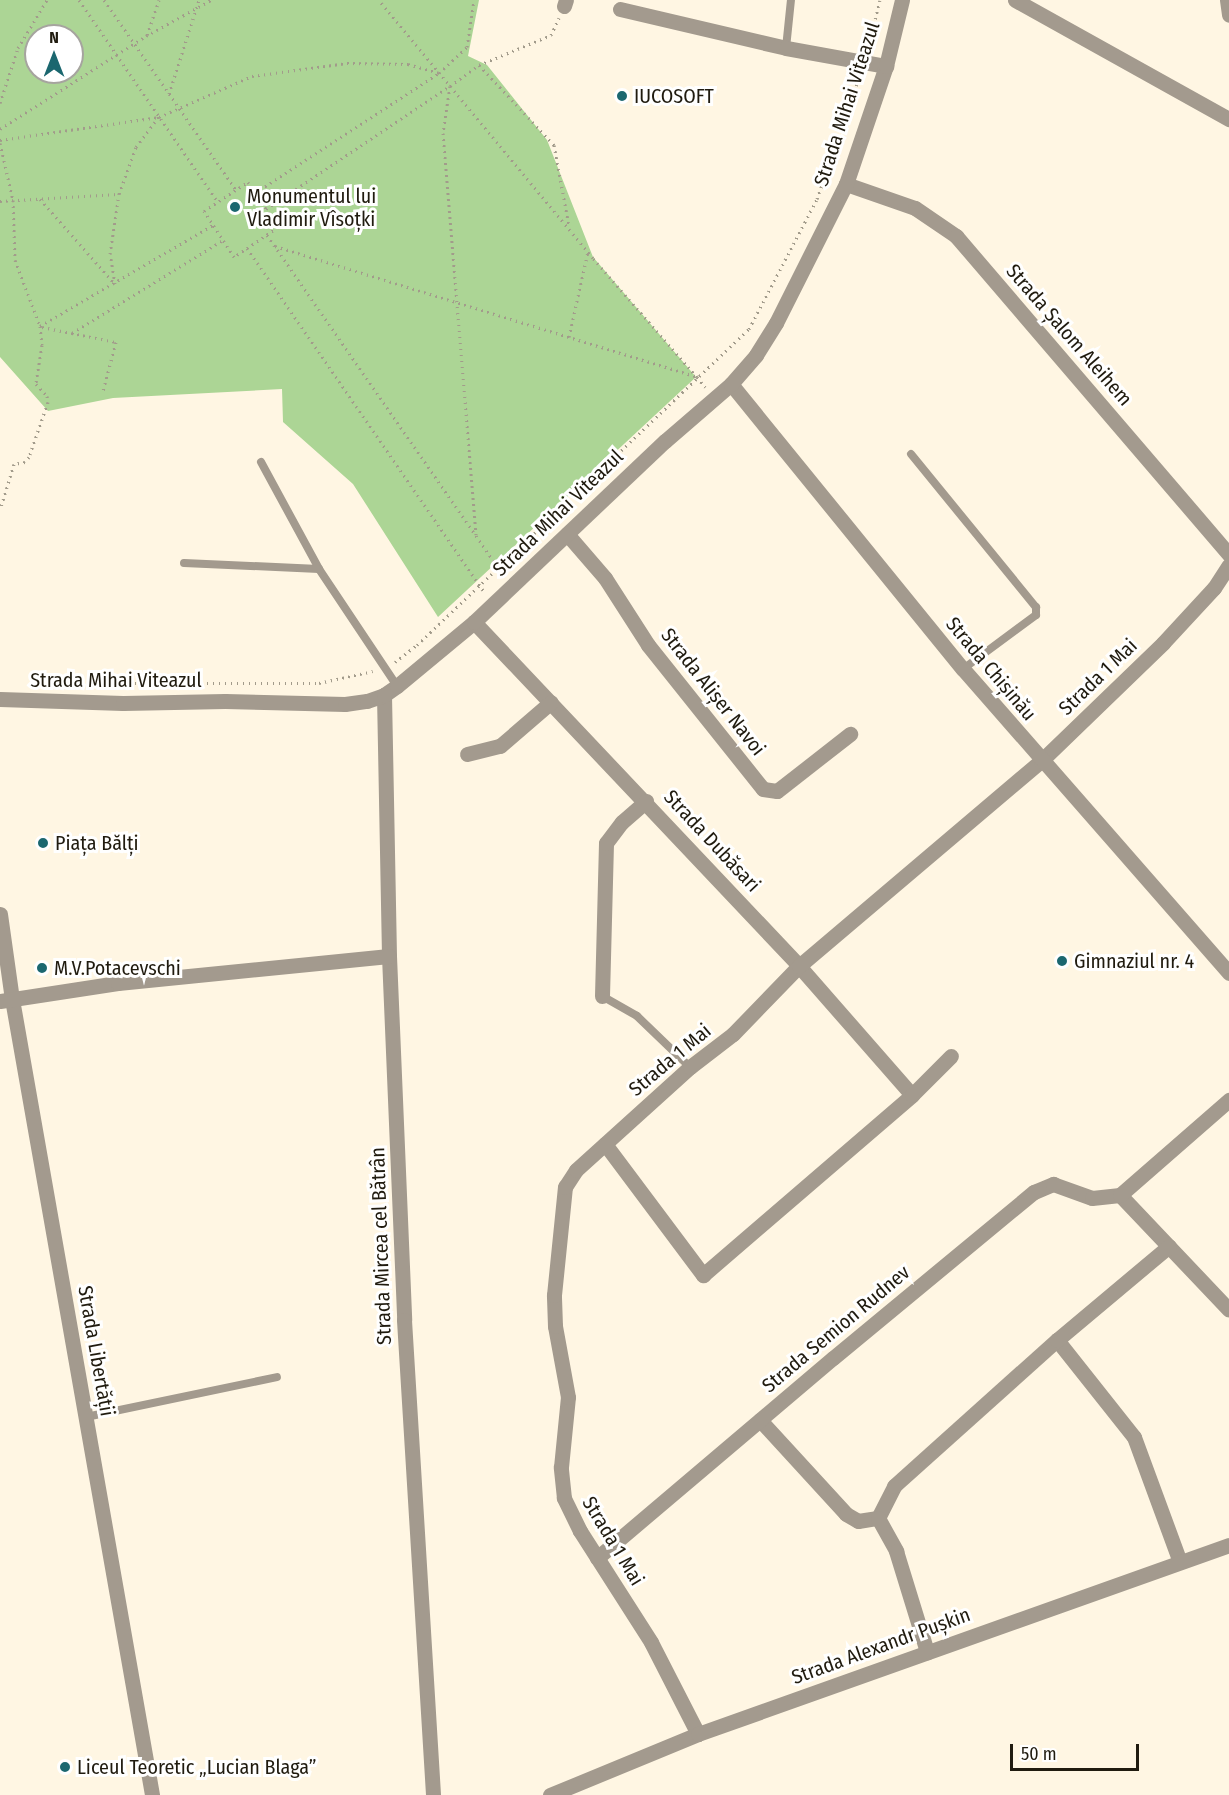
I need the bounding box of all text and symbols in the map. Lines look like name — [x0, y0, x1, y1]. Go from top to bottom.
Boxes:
street label: Strada Mihai Viteazul — [809, 19, 885, 189]
north arrow — [24, 24, 84, 84]
text: N — [49, 28, 59, 47]
place label: IUCOSOFT — [634, 84, 714, 108]
marker: IUCOSOFT — [615, 89, 629, 103]
place label: Monumentul lui Vladimir Vîsoțki — [247, 184, 376, 231]
marker: Monumentul lui Vladimir Vîsoțki — [228, 200, 242, 214]
street label: Strada Șalom Aleihem — [1001, 259, 1137, 411]
street label: Strada Mihai Viteazul — [488, 445, 628, 581]
street label: Strada Chișinău — [941, 612, 1041, 726]
street label: Strada Alișer Navoi — [656, 624, 770, 760]
street label: Strada 1 Mai — [1054, 634, 1142, 720]
street label: Strada Mihai Viteazul — [30, 668, 202, 692]
street label: Strada Dubăsari — [659, 785, 765, 897]
place label: Piața Bălți — [55, 831, 139, 855]
marker: Piața Bălți — [36, 836, 50, 850]
place label: Gimnaziul nr. 4 — [1074, 949, 1194, 973]
marker: Gimnaziul nr. 4 — [1055, 954, 1069, 968]
place label: M.V.Potacevschi — [54, 956, 181, 980]
marker: M.V.Potacevschi — [35, 961, 49, 975]
street label: Strada 1 Mai — [624, 1019, 716, 1101]
street label: Strada Mircea cel Bătrân — [366, 1147, 396, 1345]
street label: Strada Semion Rudnev — [757, 1260, 915, 1398]
street label: Strada Libertății — [73, 1284, 119, 1418]
street label: Strada 1 Mai — [577, 1492, 649, 1590]
street label: Strada Alexandr Pușkin — [788, 1603, 974, 1689]
scale bar — [1013, 1732, 1142, 1770]
text: 50 m — [1021, 1743, 1057, 1765]
place label: Liceul Teoretic „Lucian Blaga” — [77, 1755, 317, 1779]
marker: Liceul Teoretic „Lucian Blaga” — [58, 1760, 72, 1774]

